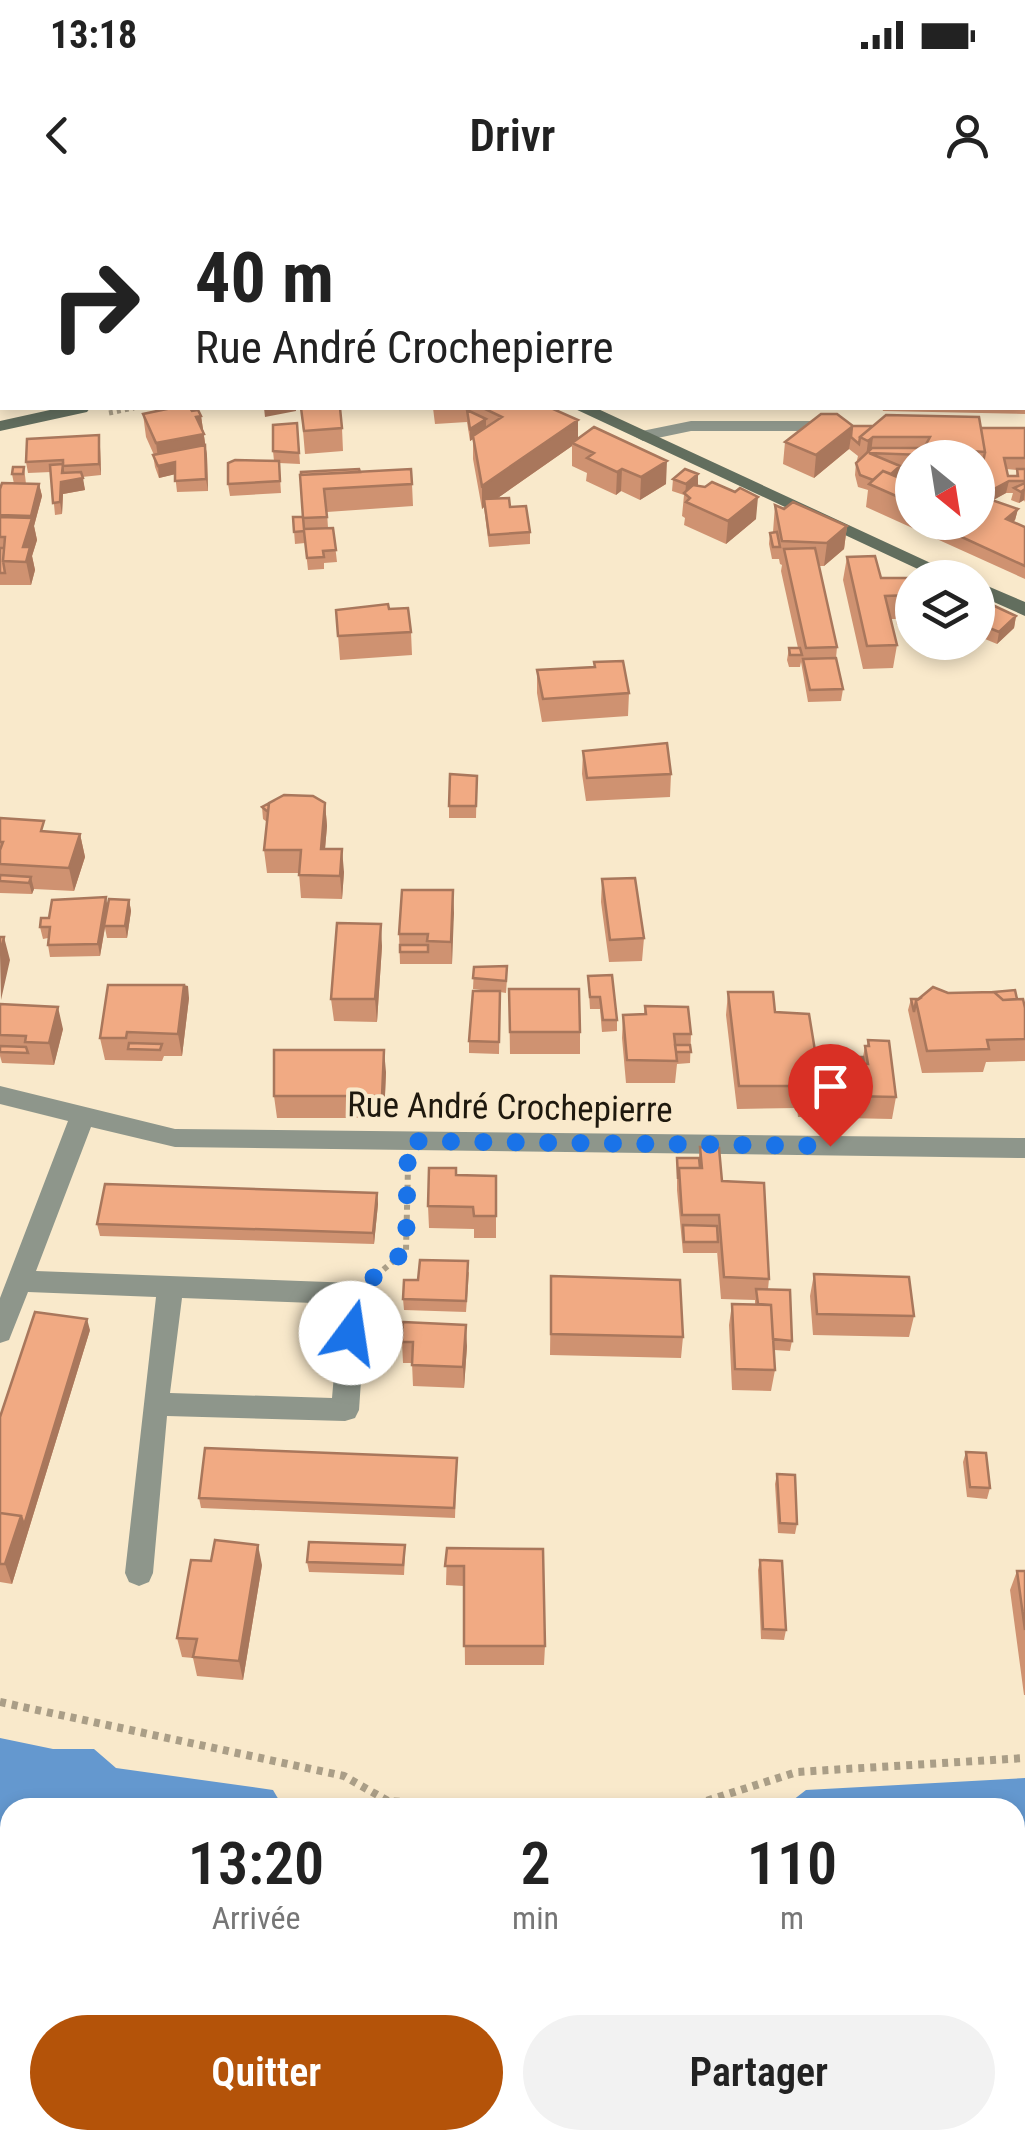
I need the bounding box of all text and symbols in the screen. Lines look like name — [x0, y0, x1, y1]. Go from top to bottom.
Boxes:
text: 13:18 — [50, 13, 137, 57]
icon: back — [30, 108, 85, 163]
icon: person — [940, 108, 995, 163]
text: Drivr — [470, 109, 555, 162]
text: 40 m — [195, 237, 334, 319]
icon: right — [30, 240, 160, 370]
text: Rue André Crochepierre — [195, 321, 614, 374]
north arrow — [895, 440, 995, 540]
map controls — [895, 440, 995, 660]
button: layers — [895, 560, 995, 660]
pin — [788, 1044, 873, 1147]
icon: arrive — [803, 1059, 858, 1114]
street label: Rue André Crochepierre — [347, 1084, 673, 1131]
position arrow — [299, 1281, 403, 1385]
text: 13:20 — [188, 1828, 324, 1899]
text: 2 — [520, 1828, 551, 1899]
text: 110 — [747, 1828, 837, 1899]
text: Arrivée — [212, 1899, 300, 1937]
text: min — [512, 1899, 559, 1937]
text: m — [780, 1899, 804, 1937]
button: Quitter — [30, 2015, 503, 2130]
button: Partager — [523, 2015, 995, 2130]

